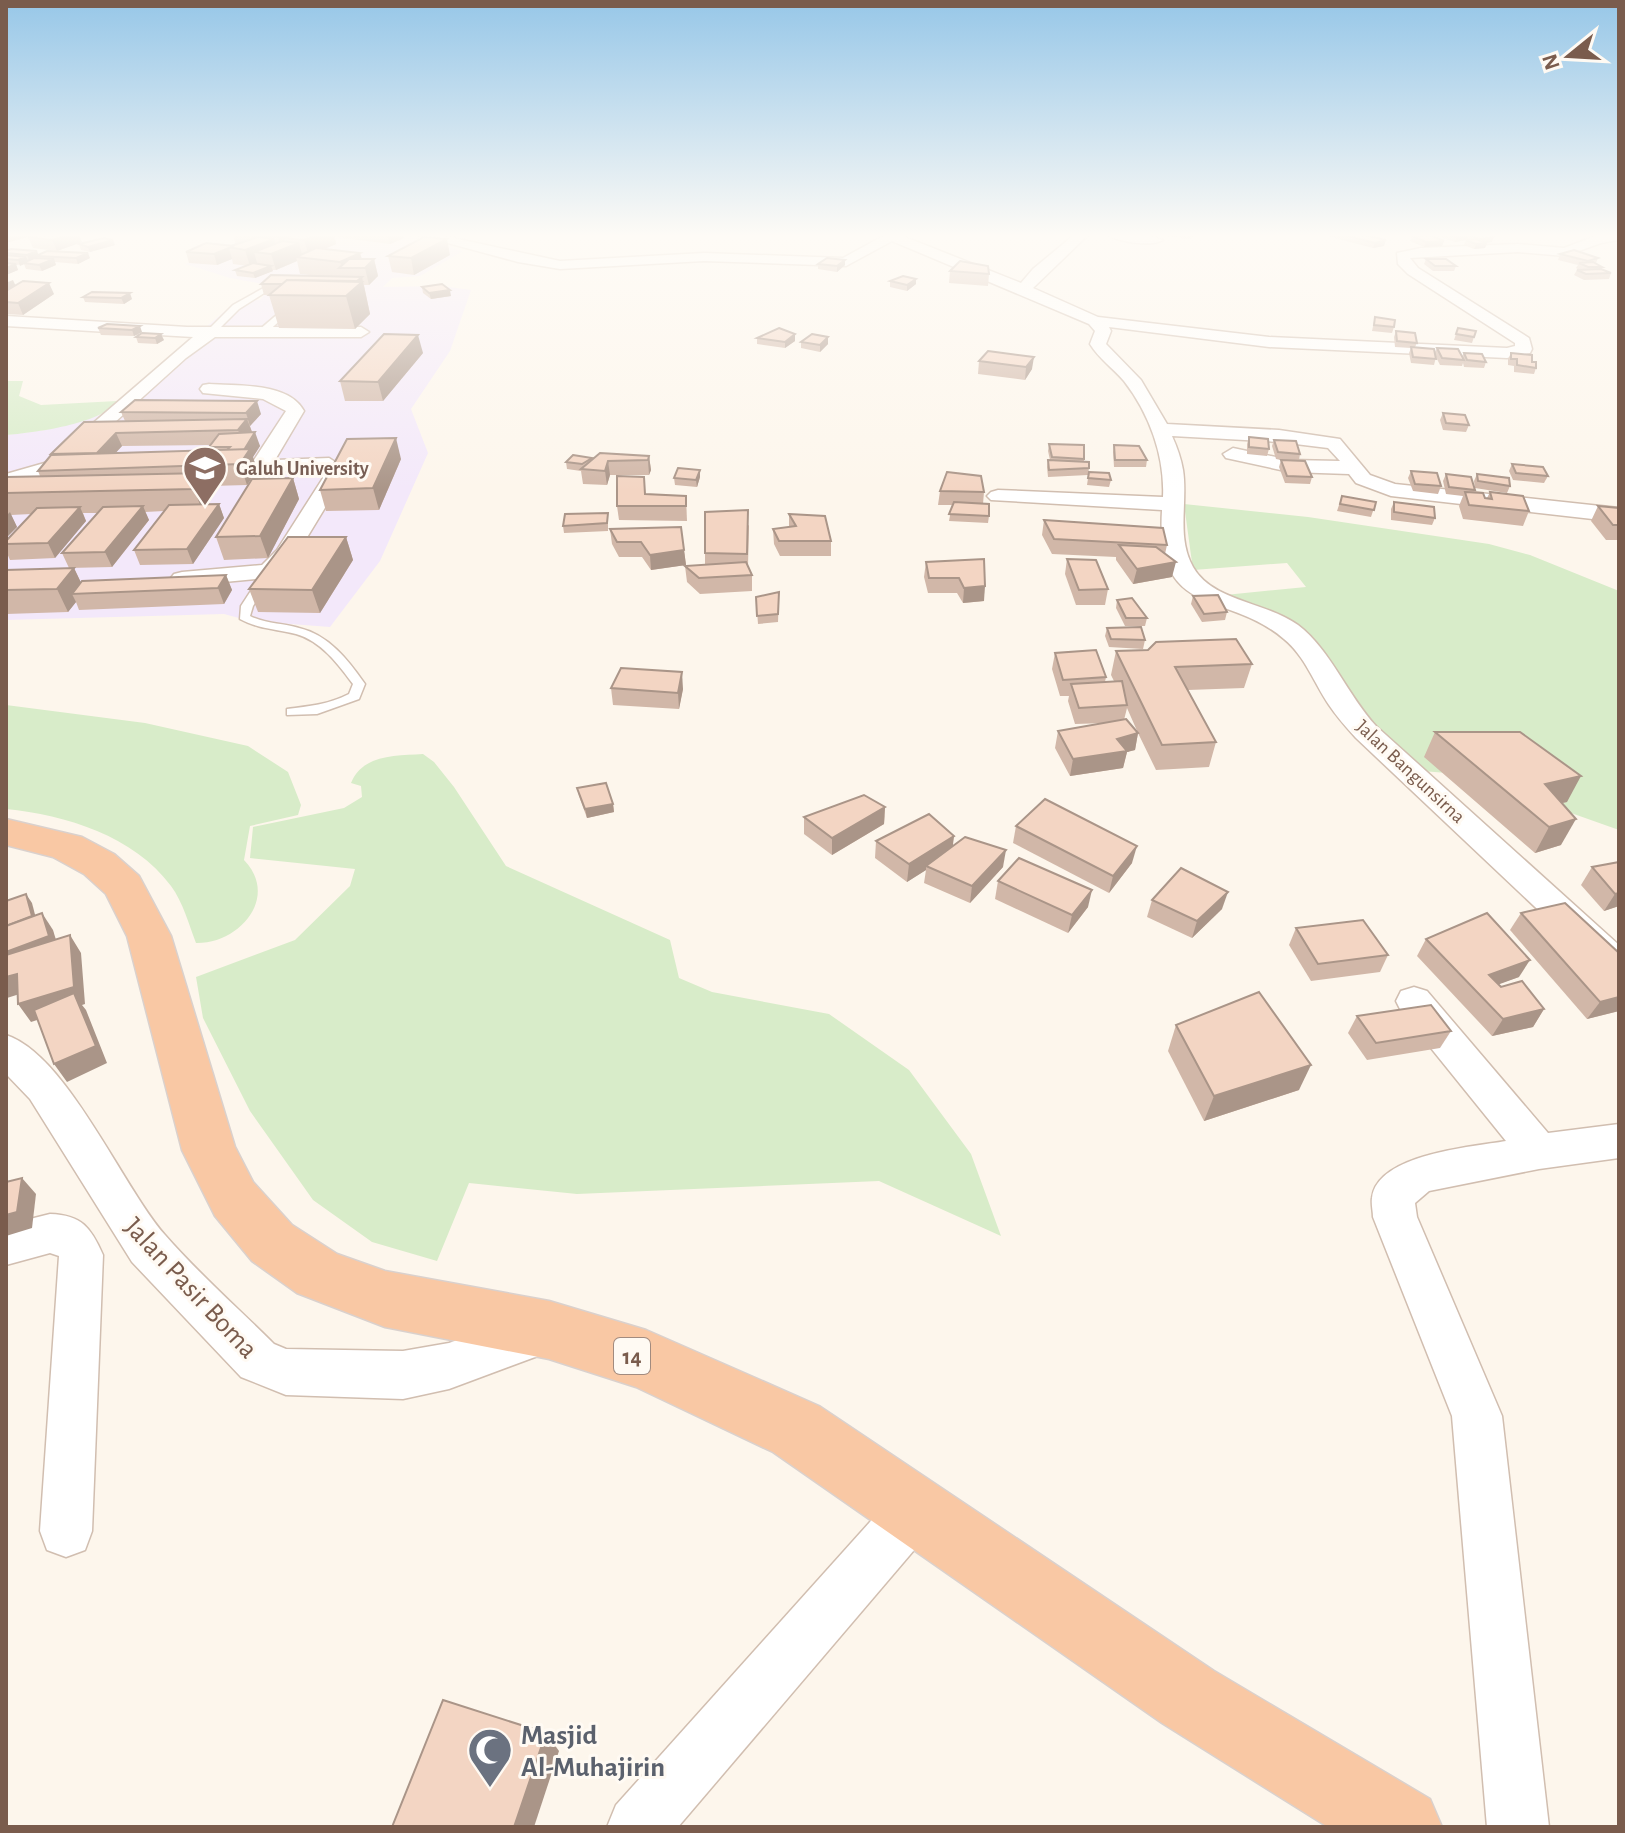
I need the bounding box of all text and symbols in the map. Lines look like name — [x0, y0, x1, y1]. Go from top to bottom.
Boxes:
north arrow — [1529, 16, 1609, 96]
text: N — [1538, 51, 1564, 73]
school or university icon: Galuh University — [181, 444, 229, 507]
place label: Galuh University — [236, 459, 369, 479]
street label: Jalan Bangunsirna — [1352, 716, 1469, 827]
street label: Jalan Pasir Boma — [119, 1213, 262, 1364]
road number: 14 — [614, 1338, 650, 1374]
place label: Masjid Al-Muhajirin — [521, 1722, 665, 1782]
mosque icon: Masjid Al-Muhajirin — [466, 1726, 514, 1789]

